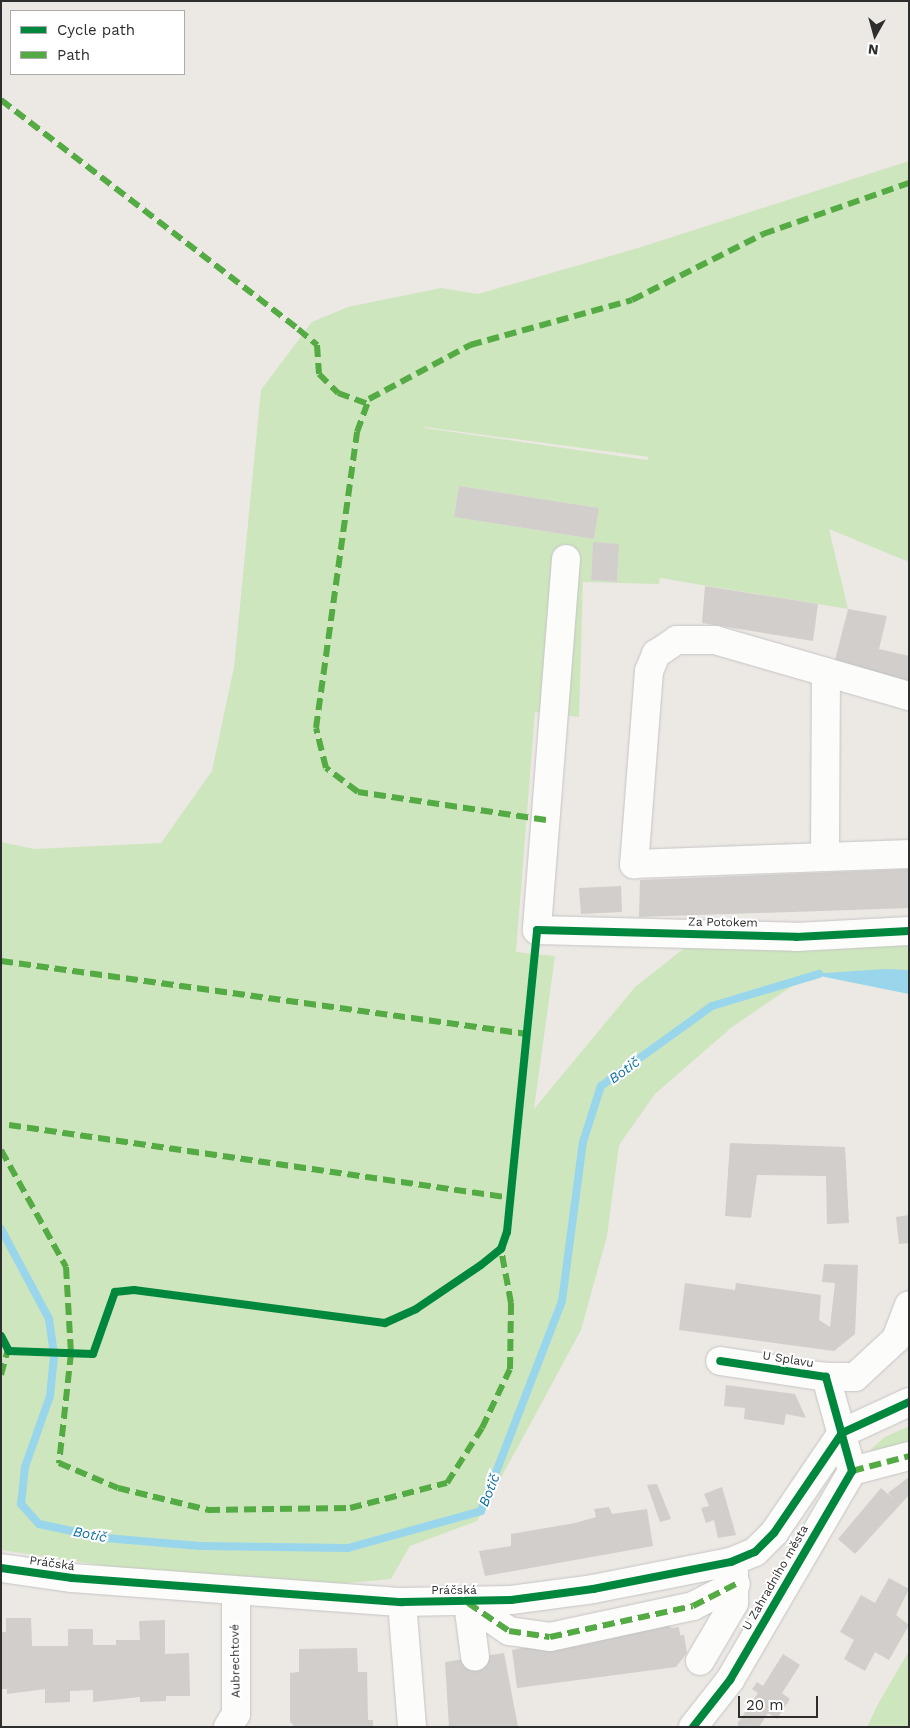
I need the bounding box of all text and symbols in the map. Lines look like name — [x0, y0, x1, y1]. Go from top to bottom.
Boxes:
legend — [10, 10, 185, 75]
north arrow — [850, 10, 900, 60]
text: Cycle path — [57, 21, 135, 39]
text: N — [867, 41, 879, 58]
text: Path — [57, 46, 90, 64]
street label: Za Potokem — [688, 915, 758, 931]
water label: Botič — [605, 1053, 643, 1087]
street label: U Splavu — [761, 1349, 815, 1371]
water label: Botič — [475, 1471, 503, 1509]
water label: Botič — [72, 1523, 108, 1545]
street label: U Zahradního města — [740, 1523, 812, 1633]
street label: Práčská — [29, 1554, 75, 1574]
street label: Práčská — [431, 1584, 477, 1598]
street label: Aubrechtové — [228, 1624, 244, 1698]
scale bar — [740, 1686, 820, 1718]
text: 20 m — [746, 1696, 784, 1714]

